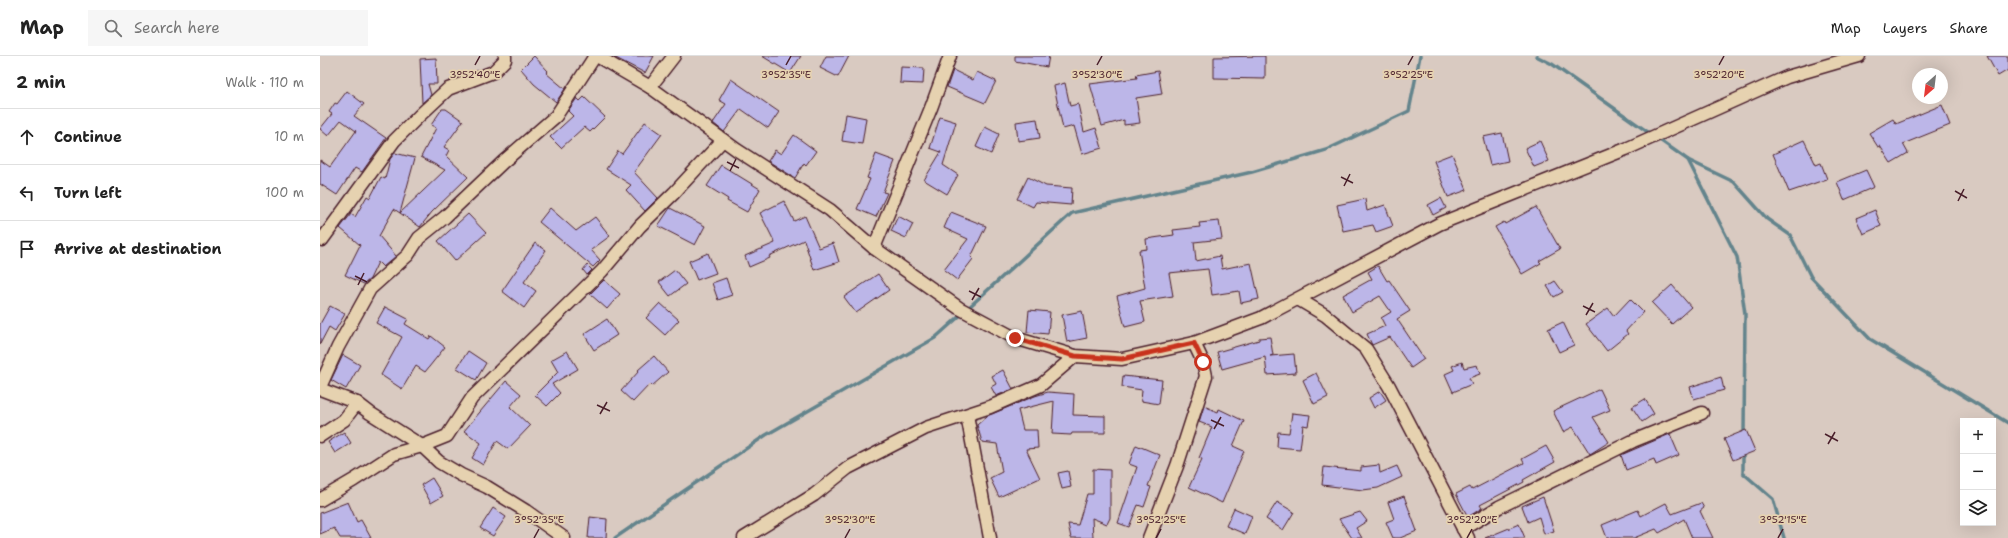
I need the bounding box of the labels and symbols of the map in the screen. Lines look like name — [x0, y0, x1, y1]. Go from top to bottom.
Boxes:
text: 3°52'40"E — [449, 68, 501, 81]
text: 3°52'35"E — [761, 68, 811, 81]
text: 3°52'30"E — [1071, 68, 1123, 81]
text: 3°52'25"E — [1383, 68, 1433, 81]
text: 3°52'20"E — [1694, 68, 1744, 81]
north arrow — [1912, 68, 1948, 104]
route end — [1006, 329, 1024, 347]
route start — [1194, 353, 1212, 371]
text: 3°52'35"E — [514, 513, 564, 526]
text: 3°52'30"E — [824, 513, 876, 526]
text: 3°52'25"E — [1136, 513, 1186, 526]
text: 3°52'20"E — [1447, 513, 1497, 526]
text: 3°52'15"E — [1759, 513, 1807, 526]

